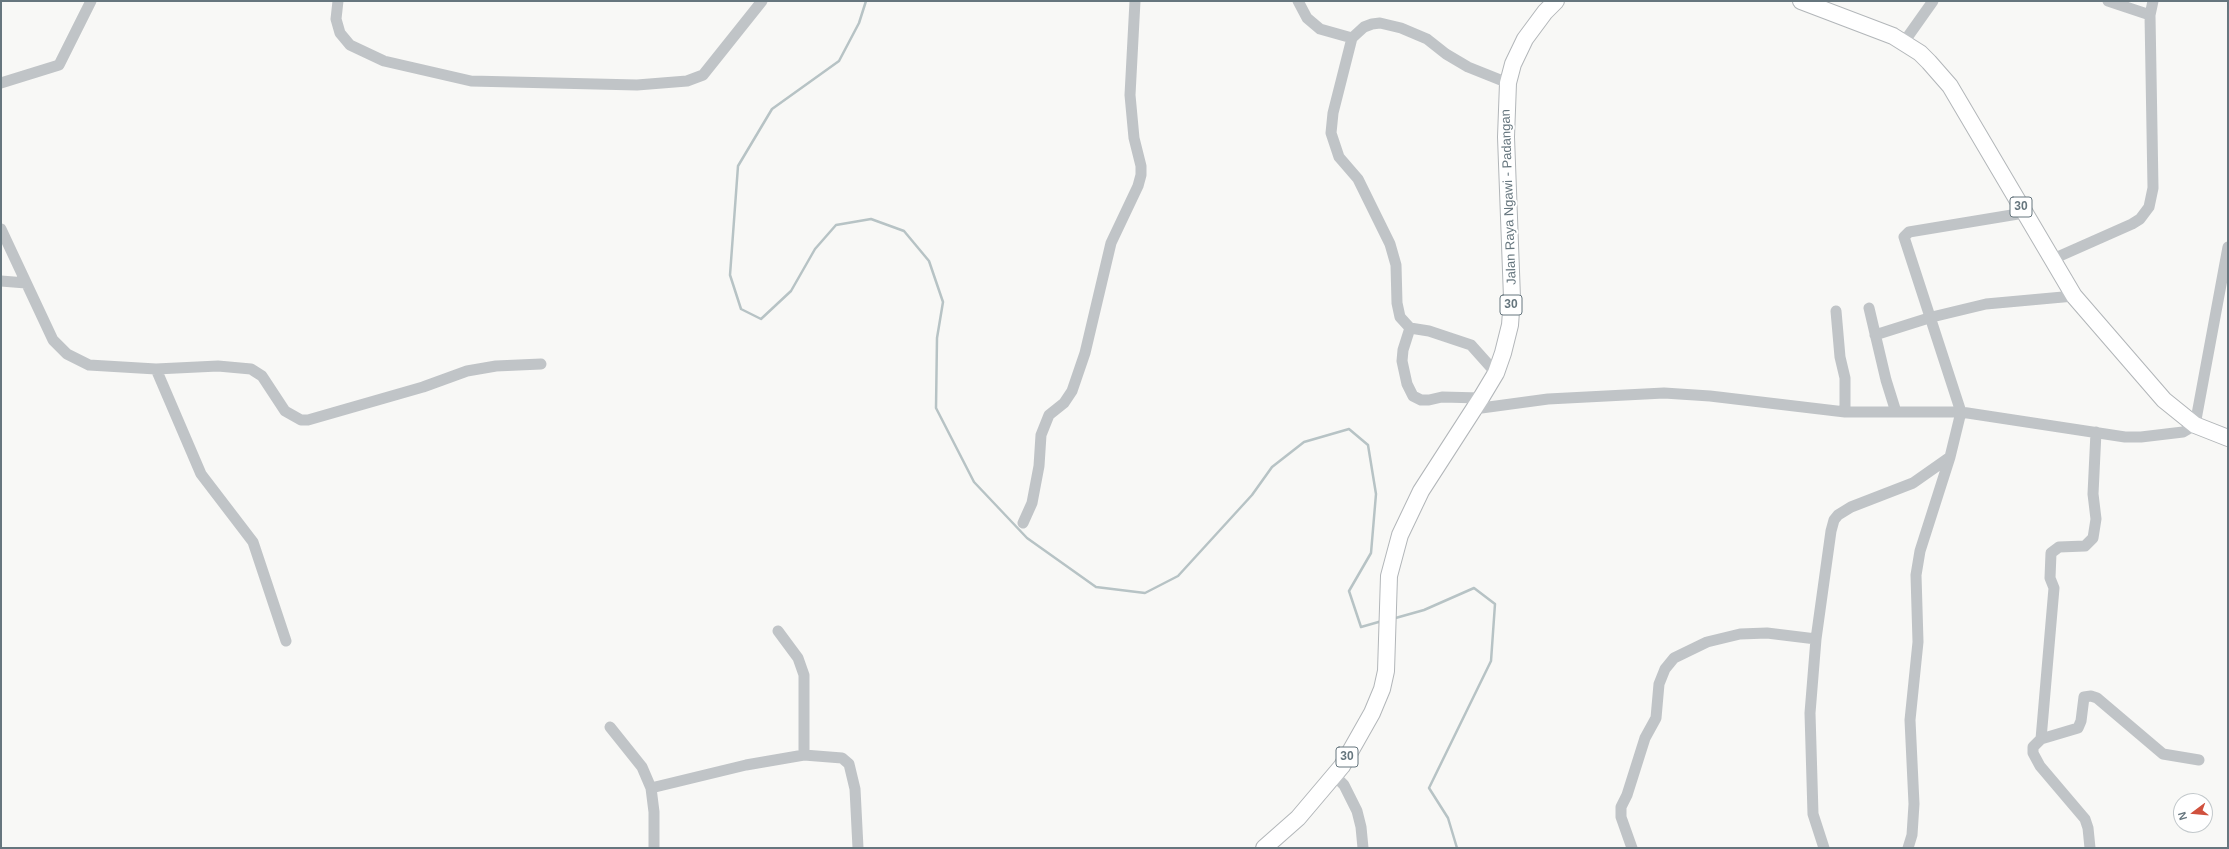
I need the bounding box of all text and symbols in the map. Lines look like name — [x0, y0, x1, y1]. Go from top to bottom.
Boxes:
street label: Jalan Raya Ngawi - Padangan — [1498, 109, 1520, 285]
road number: 30 — [2010, 197, 2032, 217]
road number: 30 — [1500, 295, 1522, 315]
road number: 30 — [1336, 747, 1358, 767]
north arrow — [2173, 793, 2213, 833]
text: N — [2176, 811, 2189, 822]

